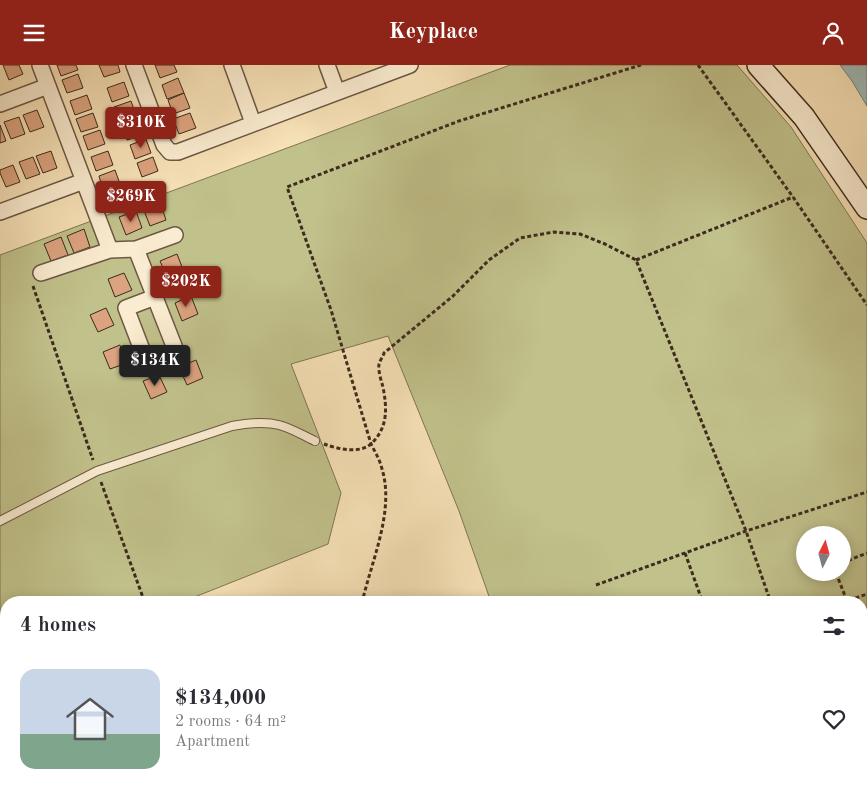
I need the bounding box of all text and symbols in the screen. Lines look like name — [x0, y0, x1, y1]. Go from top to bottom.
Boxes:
icon: menu — [20, 19, 48, 47]
icon: person — [819, 19, 847, 47]
text: Keyplace — [389, 21, 478, 43]
pin: $310K — [106, 107, 176, 149]
text: $310K — [116, 115, 166, 131]
pin: $269K — [96, 181, 166, 223]
text: $269K — [106, 189, 156, 205]
pin: $202K — [151, 265, 221, 308]
text: $202K — [161, 274, 211, 290]
pin: $134K — [120, 345, 190, 387]
text: $134K — [130, 353, 180, 369]
north arrow — [796, 526, 851, 581]
map controls — [796, 526, 851, 581]
icon: filters — [820, 612, 848, 640]
text: 4 homes — [20, 615, 96, 636]
text: $134,000 — [175, 688, 266, 709]
icon: home — [60, 689, 120, 749]
icon: heart — [820, 705, 848, 733]
text: 2 rooms · 64 m² — [175, 714, 286, 730]
text: Apartment — [175, 734, 250, 750]

